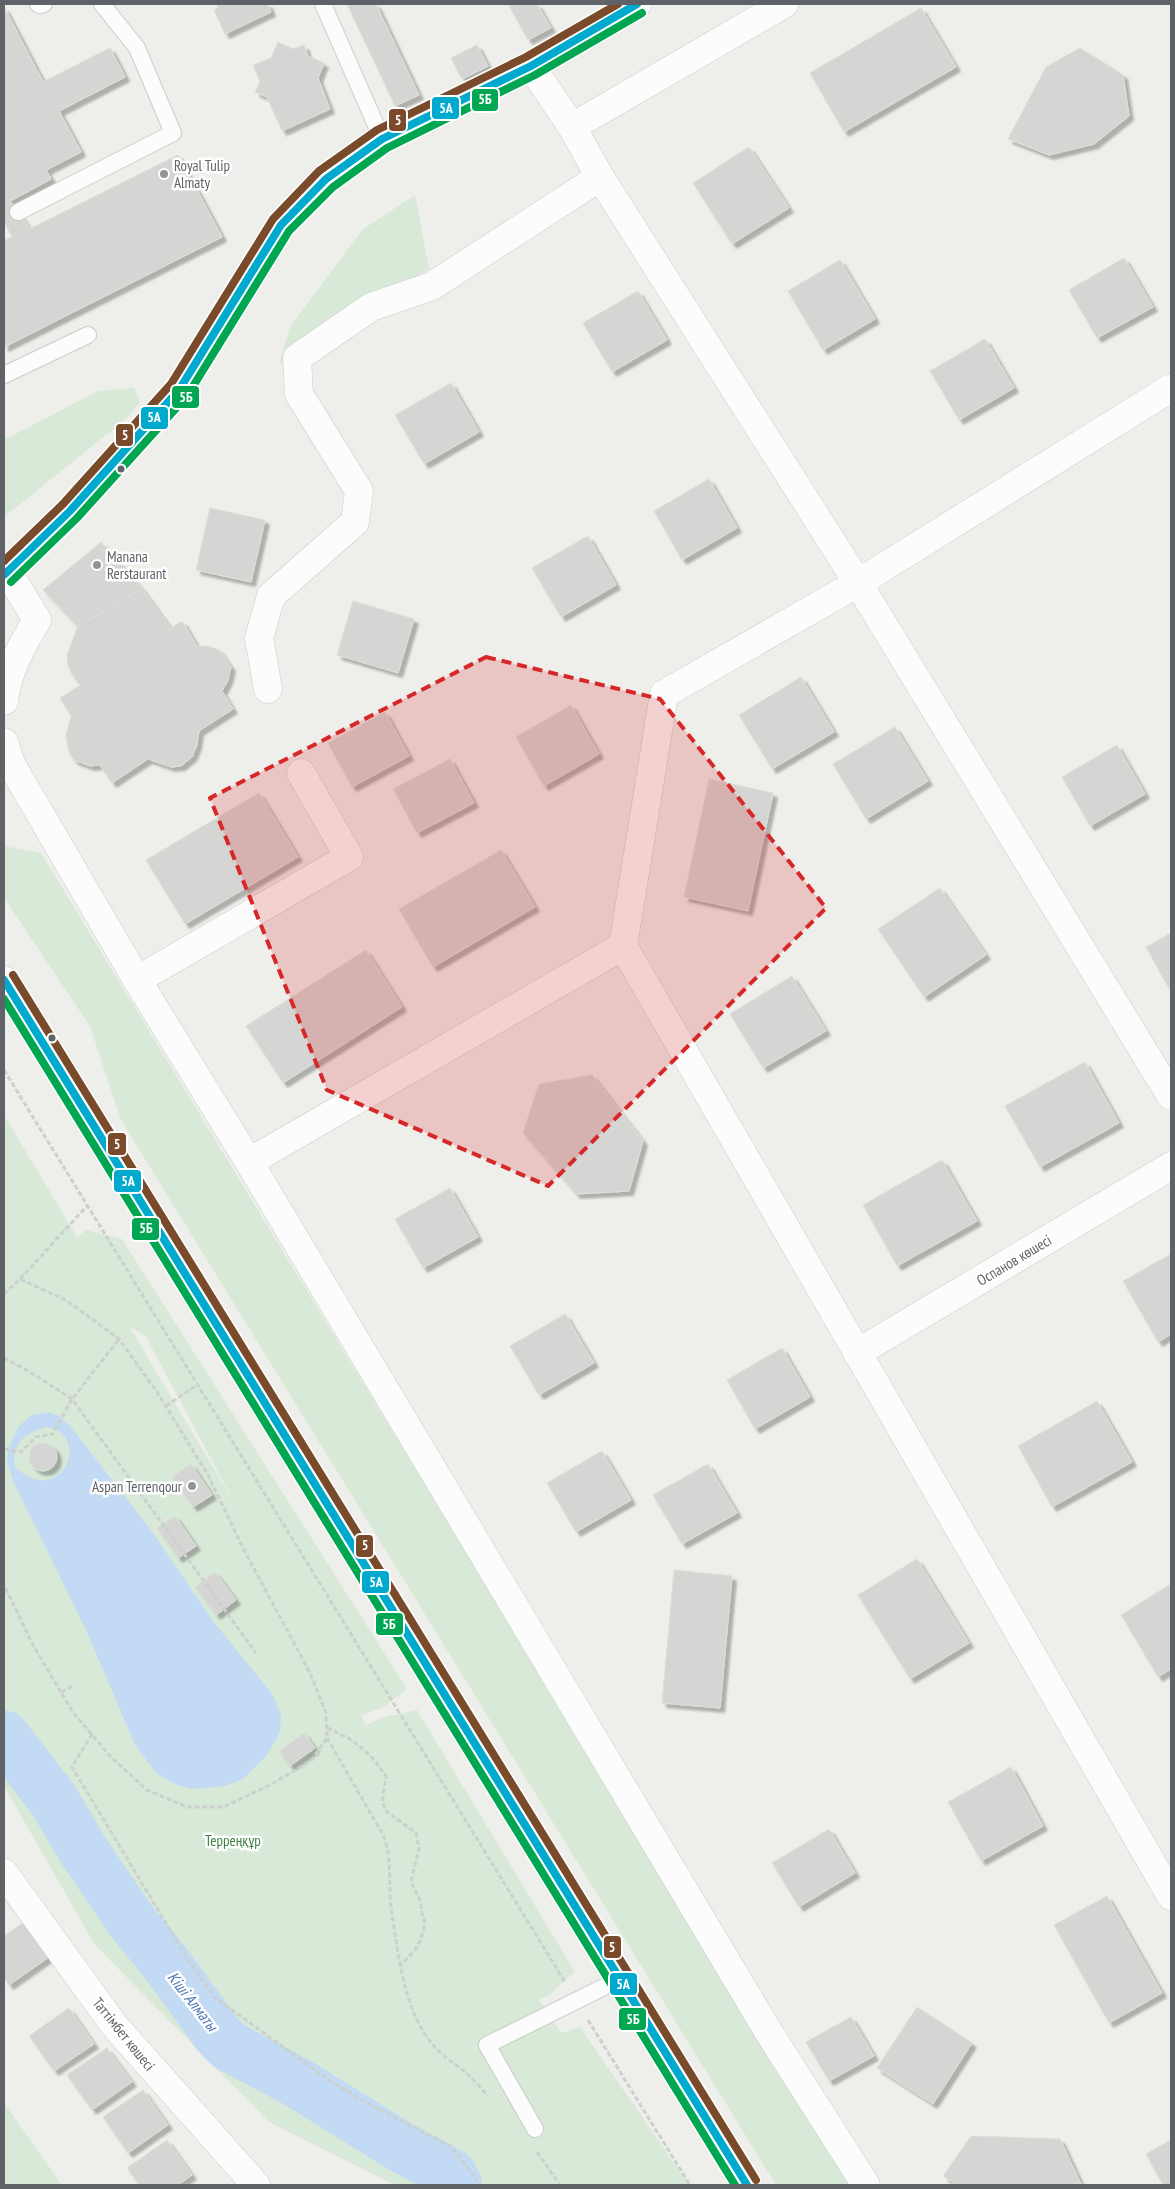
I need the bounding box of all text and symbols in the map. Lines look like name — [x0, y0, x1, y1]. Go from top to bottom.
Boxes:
line badge: 5Б — [471, 88, 499, 112]
text: 5Б — [478, 90, 492, 108]
line badge: 5А — [431, 96, 460, 120]
text: 5А — [439, 99, 454, 117]
line badge: 5 — [388, 108, 407, 132]
text: 5 — [395, 111, 401, 129]
place label: Royal Tulip Almaty — [174, 156, 230, 192]
marker: Royal Tulip Almaty — [158, 168, 170, 180]
line badge: 5Б — [171, 385, 200, 409]
text: 5Б — [179, 388, 193, 406]
line badge: 5А — [140, 406, 169, 430]
text: 5А — [147, 408, 162, 426]
line badge: 5 — [115, 423, 134, 447]
text: 5 — [122, 426, 128, 444]
unlabelled marker — [116, 464, 126, 474]
place label: Manana Rerstaurant — [107, 547, 166, 583]
marker: Manana Rerstaurant — [91, 559, 103, 571]
unlabelled marker — [47, 1033, 57, 1043]
line badge: 5 — [107, 1132, 127, 1156]
text: 5 — [114, 1135, 120, 1153]
line badge: 5А — [113, 1169, 142, 1193]
text: 5А — [121, 1172, 136, 1190]
line badge: 5Б — [131, 1217, 160, 1241]
text: 5Б — [139, 1219, 153, 1237]
street label: Оспанов көшесі — [973, 1230, 1055, 1290]
place label: Aspan Terrenqour — [92, 1477, 183, 1496]
marker: Aspan Terrenqour — [186, 1480, 198, 1492]
line badge: 5 — [355, 1534, 374, 1558]
text: 5 — [362, 1536, 368, 1554]
line badge: 5А — [361, 1570, 390, 1594]
text: 5А — [369, 1573, 384, 1591]
line badge: 5Б — [375, 1612, 404, 1636]
text: 5Б — [382, 1615, 396, 1633]
park label: Терреңқұр — [205, 1831, 261, 1850]
line badge: 5 — [603, 1935, 622, 1959]
text: 5 — [609, 1938, 615, 1956]
water label: Кіші Алматы — [164, 1967, 223, 2036]
line badge: 5А — [609, 1972, 638, 1996]
text: 5А — [616, 1975, 631, 1993]
street label: Таттімбет көшесі — [89, 1994, 159, 2074]
line badge: 5Б — [618, 2007, 647, 2031]
text: 5Б — [626, 2010, 640, 2028]

